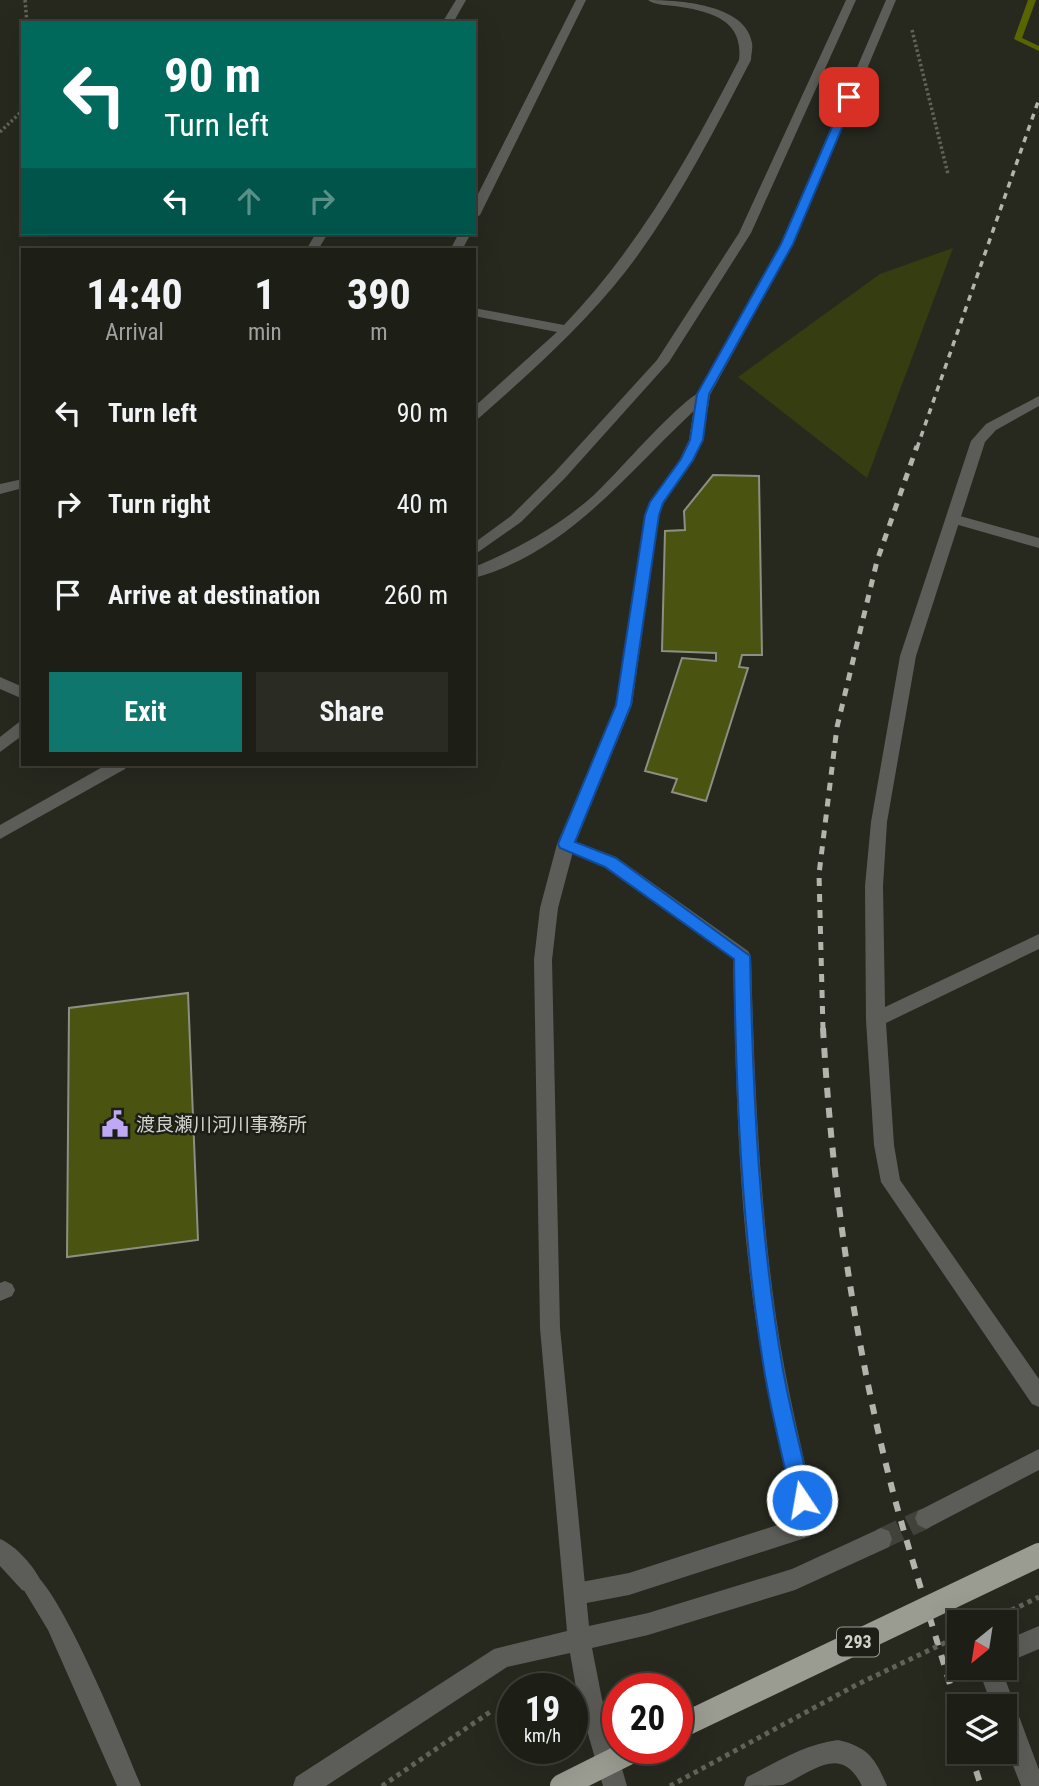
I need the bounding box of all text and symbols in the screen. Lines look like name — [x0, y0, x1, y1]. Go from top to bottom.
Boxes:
text: 90 m — [164, 47, 261, 104]
icon: left — [49, 49, 140, 140]
pin — [819, 67, 879, 127]
icon: arrive — [830, 78, 868, 116]
text: Turn left — [164, 106, 269, 144]
icon: left — [157, 182, 195, 220]
icon: ahead — [230, 182, 268, 220]
icon: right — [303, 182, 341, 220]
text: 14:40 — [86, 270, 183, 319]
text: 1 — [254, 270, 275, 319]
text: 390 — [347, 270, 411, 319]
text: Arrival — [105, 319, 164, 346]
text: min — [248, 319, 282, 346]
text: m — [370, 319, 387, 346]
icon: left — [49, 394, 87, 432]
text: Turn left — [108, 398, 197, 428]
text: 90 m — [397, 398, 448, 428]
icon: right — [49, 485, 87, 523]
text: Turn right — [108, 489, 210, 519]
text: 40 m — [397, 489, 448, 519]
icon: arrive — [49, 576, 87, 614]
text: Arrive at destination — [108, 580, 320, 610]
text: 260 m — [384, 580, 448, 610]
button: Exit — [49, 672, 242, 752]
button: Share — [256, 672, 448, 752]
public building icon: 渡良瀬川河川事務所 — [100, 1109, 130, 1139]
place label: 渡良瀬川河川事務所 — [136, 1113, 307, 1136]
position arrow — [765, 1463, 839, 1537]
north arrow — [947, 1610, 1017, 1680]
map controls — [947, 1610, 1017, 1764]
road number: 293 — [837, 1628, 879, 1657]
speed limit sign: 20 — [602, 1673, 693, 1764]
text: 19 — [525, 1689, 560, 1730]
button: layers — [947, 1694, 1017, 1764]
text: km/h — [524, 1725, 561, 1746]

